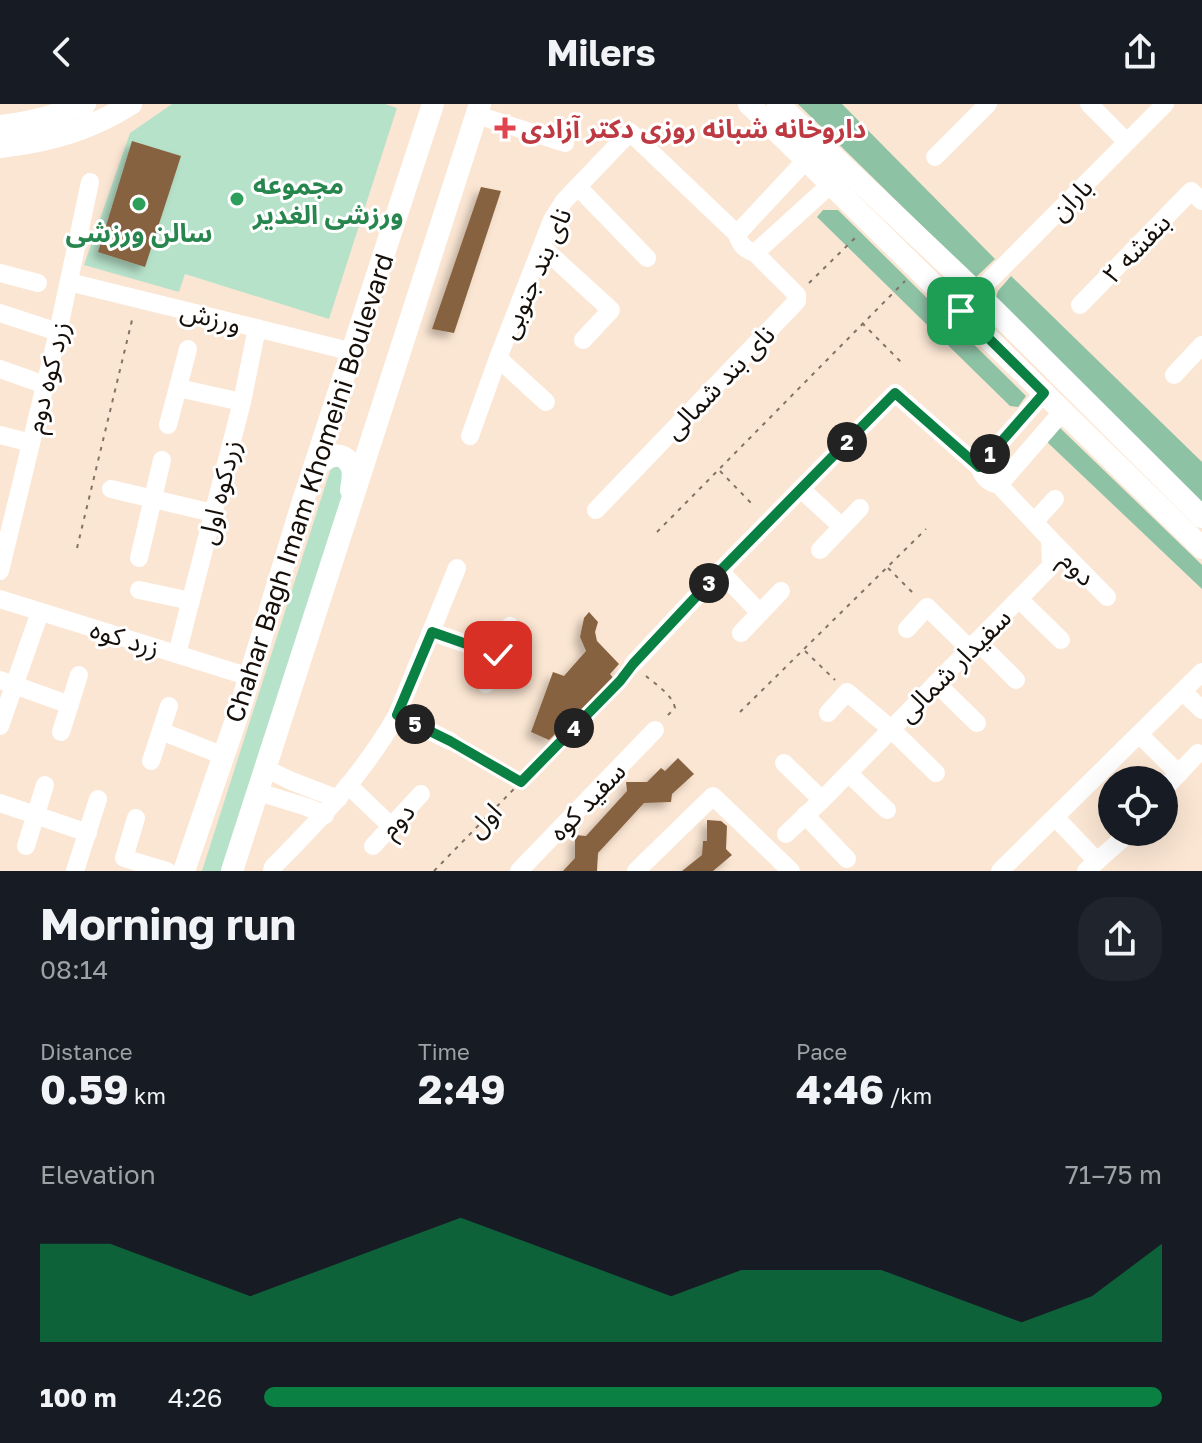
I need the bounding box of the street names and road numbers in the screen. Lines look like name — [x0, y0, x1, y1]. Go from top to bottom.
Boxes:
street label: باران — [1043, 171, 1099, 227]
street label: نای بند جنوبی — [492, 203, 578, 343]
street label: بنفشه ۲ — [1095, 207, 1177, 289]
street label: Chahar Bagh Imam Khomeini Boulevard — [218, 250, 400, 726]
street label: ورزش — [177, 295, 245, 339]
street label: زرد کوه دوم — [18, 318, 81, 437]
street label: نای بند شمالی — [657, 319, 781, 445]
street label: زردکوه اول — [191, 437, 247, 547]
street label: دوم — [1051, 544, 1102, 595]
street label: سفیدار شمالی — [891, 602, 1017, 728]
street label: زرد کوه — [87, 613, 163, 663]
street label: سفید کوه — [542, 755, 632, 847]
street label: دوم — [373, 796, 424, 847]
street label: اول — [460, 796, 508, 844]

